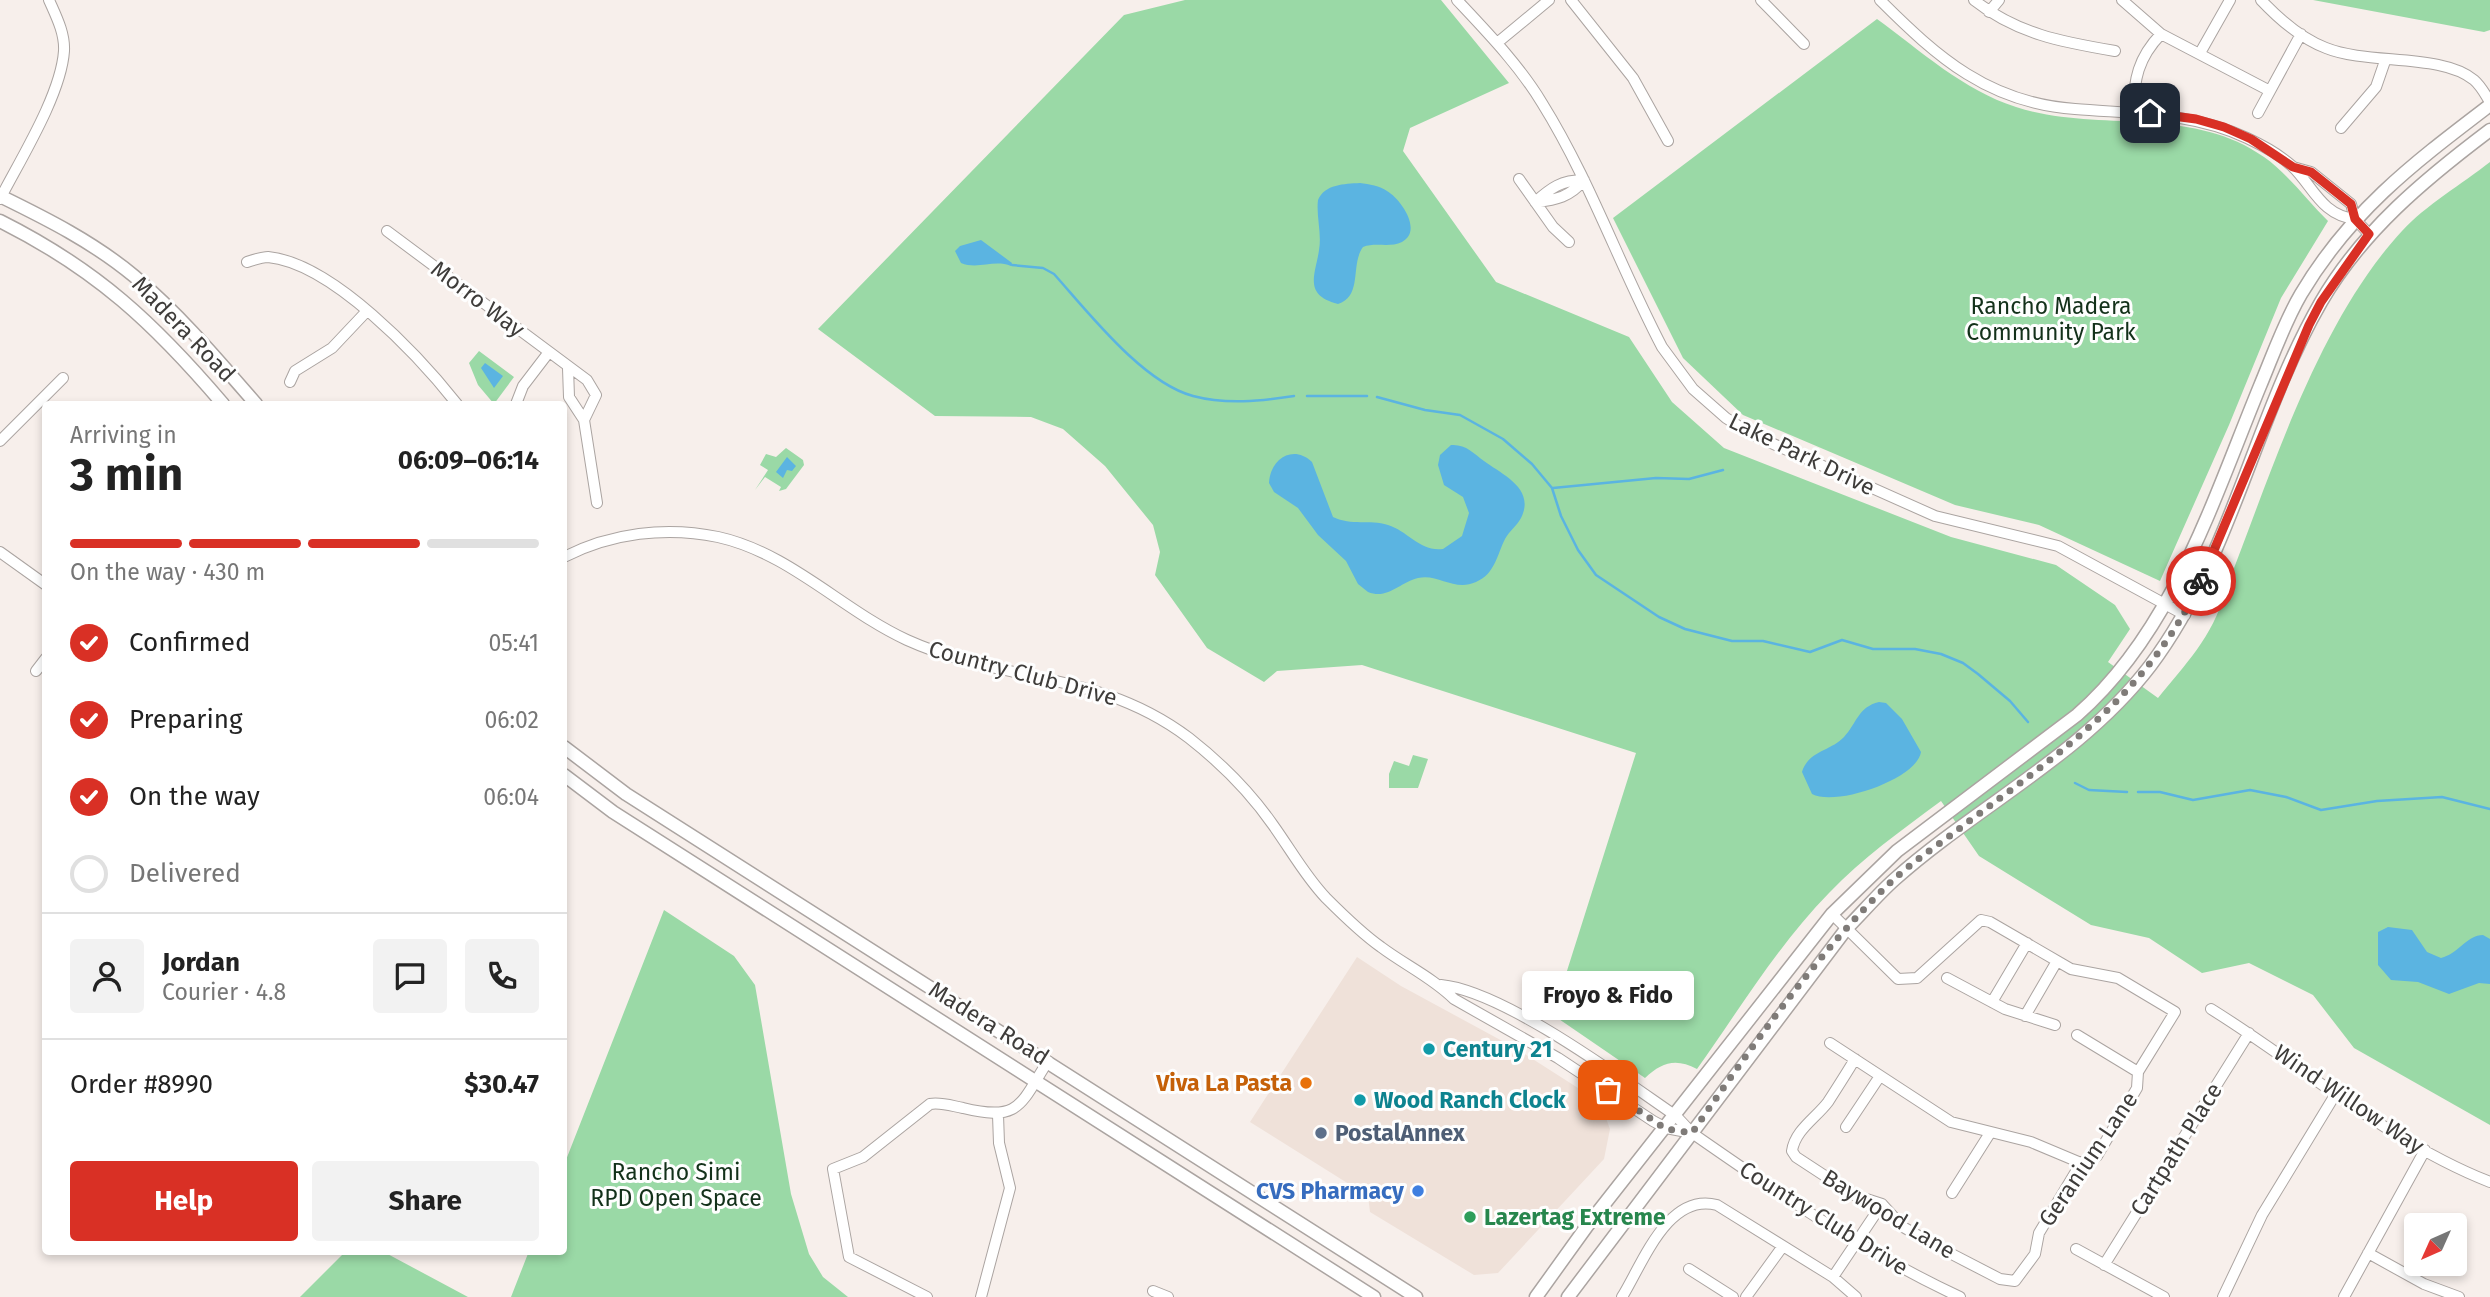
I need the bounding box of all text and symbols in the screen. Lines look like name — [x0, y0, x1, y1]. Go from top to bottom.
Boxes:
pin — [2120, 83, 2180, 143]
icon: home — [2131, 94, 2169, 132]
street label: Morro Way — [426, 255, 531, 344]
street label: Madera Road — [127, 270, 241, 388]
park label: Rancho Madera Community Park — [1966, 292, 2136, 346]
street label: Lake Park Drive — [1724, 407, 1880, 501]
text: Arriving in — [70, 421, 177, 449]
text: 06:09–06:14 — [398, 445, 539, 476]
text: 3 min — [70, 447, 183, 502]
courier — [2166, 546, 2236, 616]
text: On the way · 430 m — [70, 558, 265, 586]
icon: bike — [2182, 562, 2220, 600]
icon: check — [70, 624, 108, 662]
text: Confirmed — [129, 627, 250, 658]
text: 05:41 — [488, 629, 539, 657]
street label: Country Club Drive — [926, 634, 1120, 712]
icon: check — [70, 701, 108, 739]
text: Preparing — [129, 704, 242, 735]
text: 06:02 — [484, 706, 539, 734]
icon: check — [70, 778, 108, 816]
text: On the way — [129, 781, 260, 812]
text: 06:04 — [483, 783, 539, 811]
text: Delivered — [129, 858, 241, 889]
button: person — [70, 939, 144, 1013]
button: chat — [373, 939, 447, 1013]
button: phone — [465, 939, 539, 1013]
text: Jordan — [162, 947, 240, 978]
callout: Froyo & Fido — [1522, 971, 1694, 1020]
street label: Madera Road — [924, 975, 1054, 1071]
text: Courier · 4.8 — [162, 978, 286, 1006]
text: Froyo & Fido — [1543, 981, 1673, 1009]
place label: Century 21 — [1443, 1035, 1552, 1063]
street label: Wind Willow Way — [2268, 1038, 2430, 1160]
marker: Century 21 — [1421, 1041, 1437, 1057]
pin — [1578, 1060, 1638, 1120]
text: Order #8990 — [70, 1069, 213, 1100]
text: $30.47 — [464, 1069, 539, 1100]
place label: Viva La Pasta — [1155, 1069, 1292, 1097]
icon: bag — [1589, 1071, 1627, 1109]
marker: Viva La Pasta — [1298, 1075, 1314, 1091]
street label: Cartpath Place — [2124, 1077, 2228, 1221]
place label: Wood Ranch Clock — [1374, 1086, 1566, 1114]
street label: Geranium Lane — [2033, 1086, 2143, 1232]
marker: Wood Ranch Clock — [1352, 1092, 1368, 1108]
place label: PostalAnnex — [1335, 1119, 1465, 1147]
marker: PostalAnnex — [1313, 1125, 1329, 1141]
street label: Country Club Drive — [1734, 1155, 1914, 1281]
park label: Rancho Simi RPD Open Space — [590, 1158, 762, 1212]
button: Help — [70, 1161, 298, 1241]
button: Share — [312, 1161, 539, 1241]
street label: Baywood Lane — [1817, 1163, 1961, 1265]
place label: CVS Pharmacy — [1256, 1177, 1405, 1205]
marker: CVS Pharmacy — [1410, 1183, 1426, 1199]
place label: Lazertag Extreme — [1484, 1203, 1666, 1231]
marker: Lazertag Extreme — [1462, 1209, 1478, 1225]
north arrow — [2404, 1213, 2468, 1276]
map controls — [2404, 1213, 2467, 1276]

